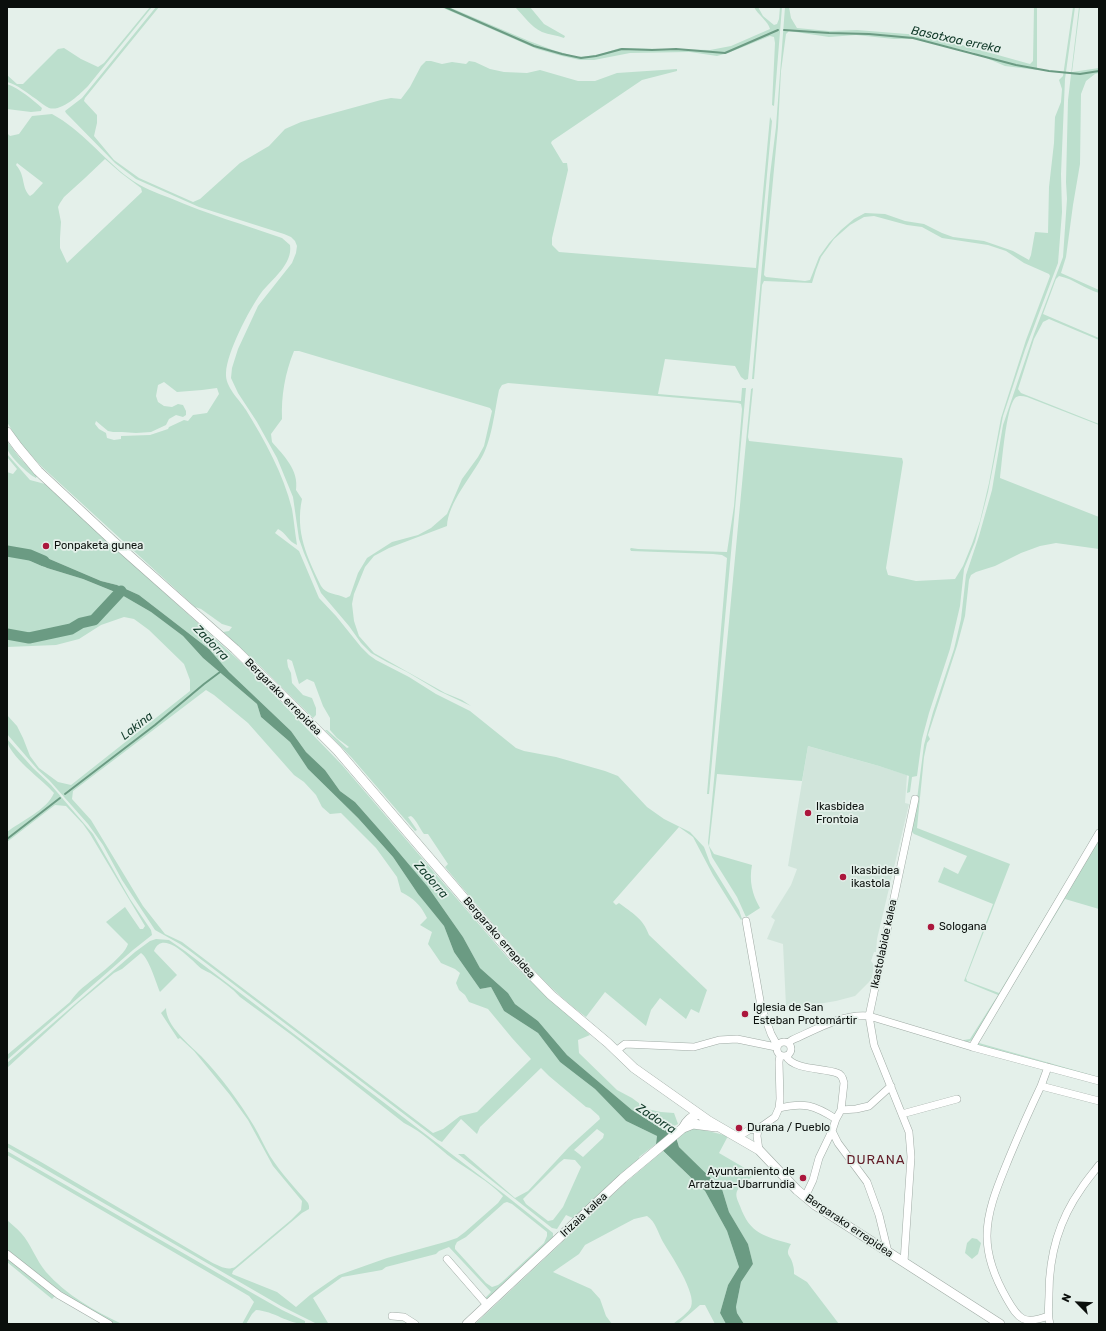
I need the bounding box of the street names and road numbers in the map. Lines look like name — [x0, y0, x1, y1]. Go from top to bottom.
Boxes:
street label: Bergarako errepidea — [242, 656, 324, 738]
street label: Bergarako errepidea — [460, 895, 538, 981]
street label: Ikastolabide kalea — [868, 898, 900, 990]
street label: Irizaia kalea — [558, 1190, 610, 1240]
street label: Bergarako errepidea — [802, 1192, 896, 1260]

